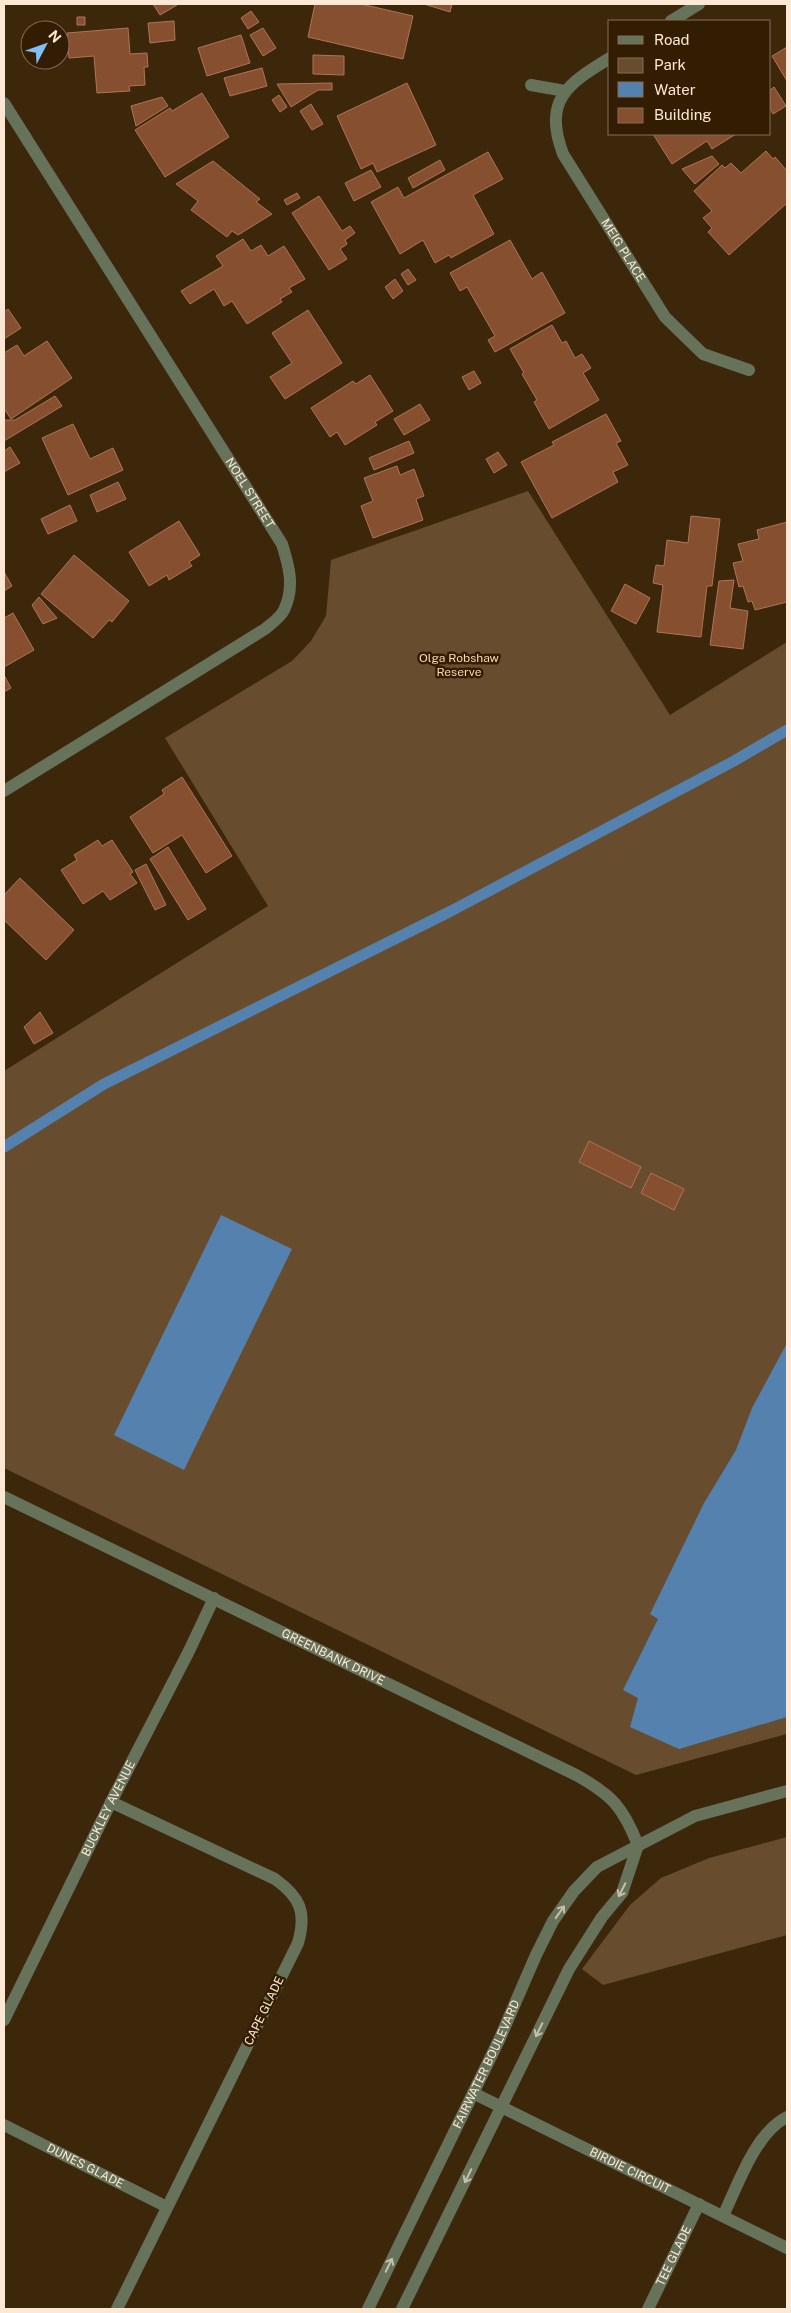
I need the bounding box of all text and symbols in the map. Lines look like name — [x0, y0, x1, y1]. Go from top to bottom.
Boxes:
north arrow — [20, 20, 70, 70]
legend — [608, 20, 771, 135]
text: N — [45, 27, 64, 46]
text: Road — [654, 31, 690, 48]
text: Park — [654, 56, 686, 73]
text: Water — [654, 81, 696, 98]
text: Building — [654, 106, 712, 123]
street label: MEIG PLACE — [598, 216, 648, 284]
street label: NOEL STREET — [222, 455, 277, 531]
park label: Olga Robshaw Reserve — [419, 651, 500, 679]
street label: GREENBANK DRIVE — [279, 1626, 387, 1688]
street label: BUCKLEY AVENUE — [79, 1758, 138, 1858]
one-way arrow — [616, 1883, 626, 1898]
one-way arrow — [555, 1906, 565, 1920]
street label: CAPE GLADE — [241, 1974, 287, 2048]
street label: FAIRWATER BOULEVARD — [450, 1998, 523, 2131]
one-way arrow — [534, 2022, 544, 2037]
street label: DUNES GLADE — [44, 2141, 126, 2191]
street label: BIRDIE CIRCUIT — [587, 2145, 673, 2196]
one-way arrow — [463, 2168, 473, 2183]
street label: TEE GLADE — [653, 2224, 694, 2288]
one-way arrow — [384, 2258, 394, 2273]

